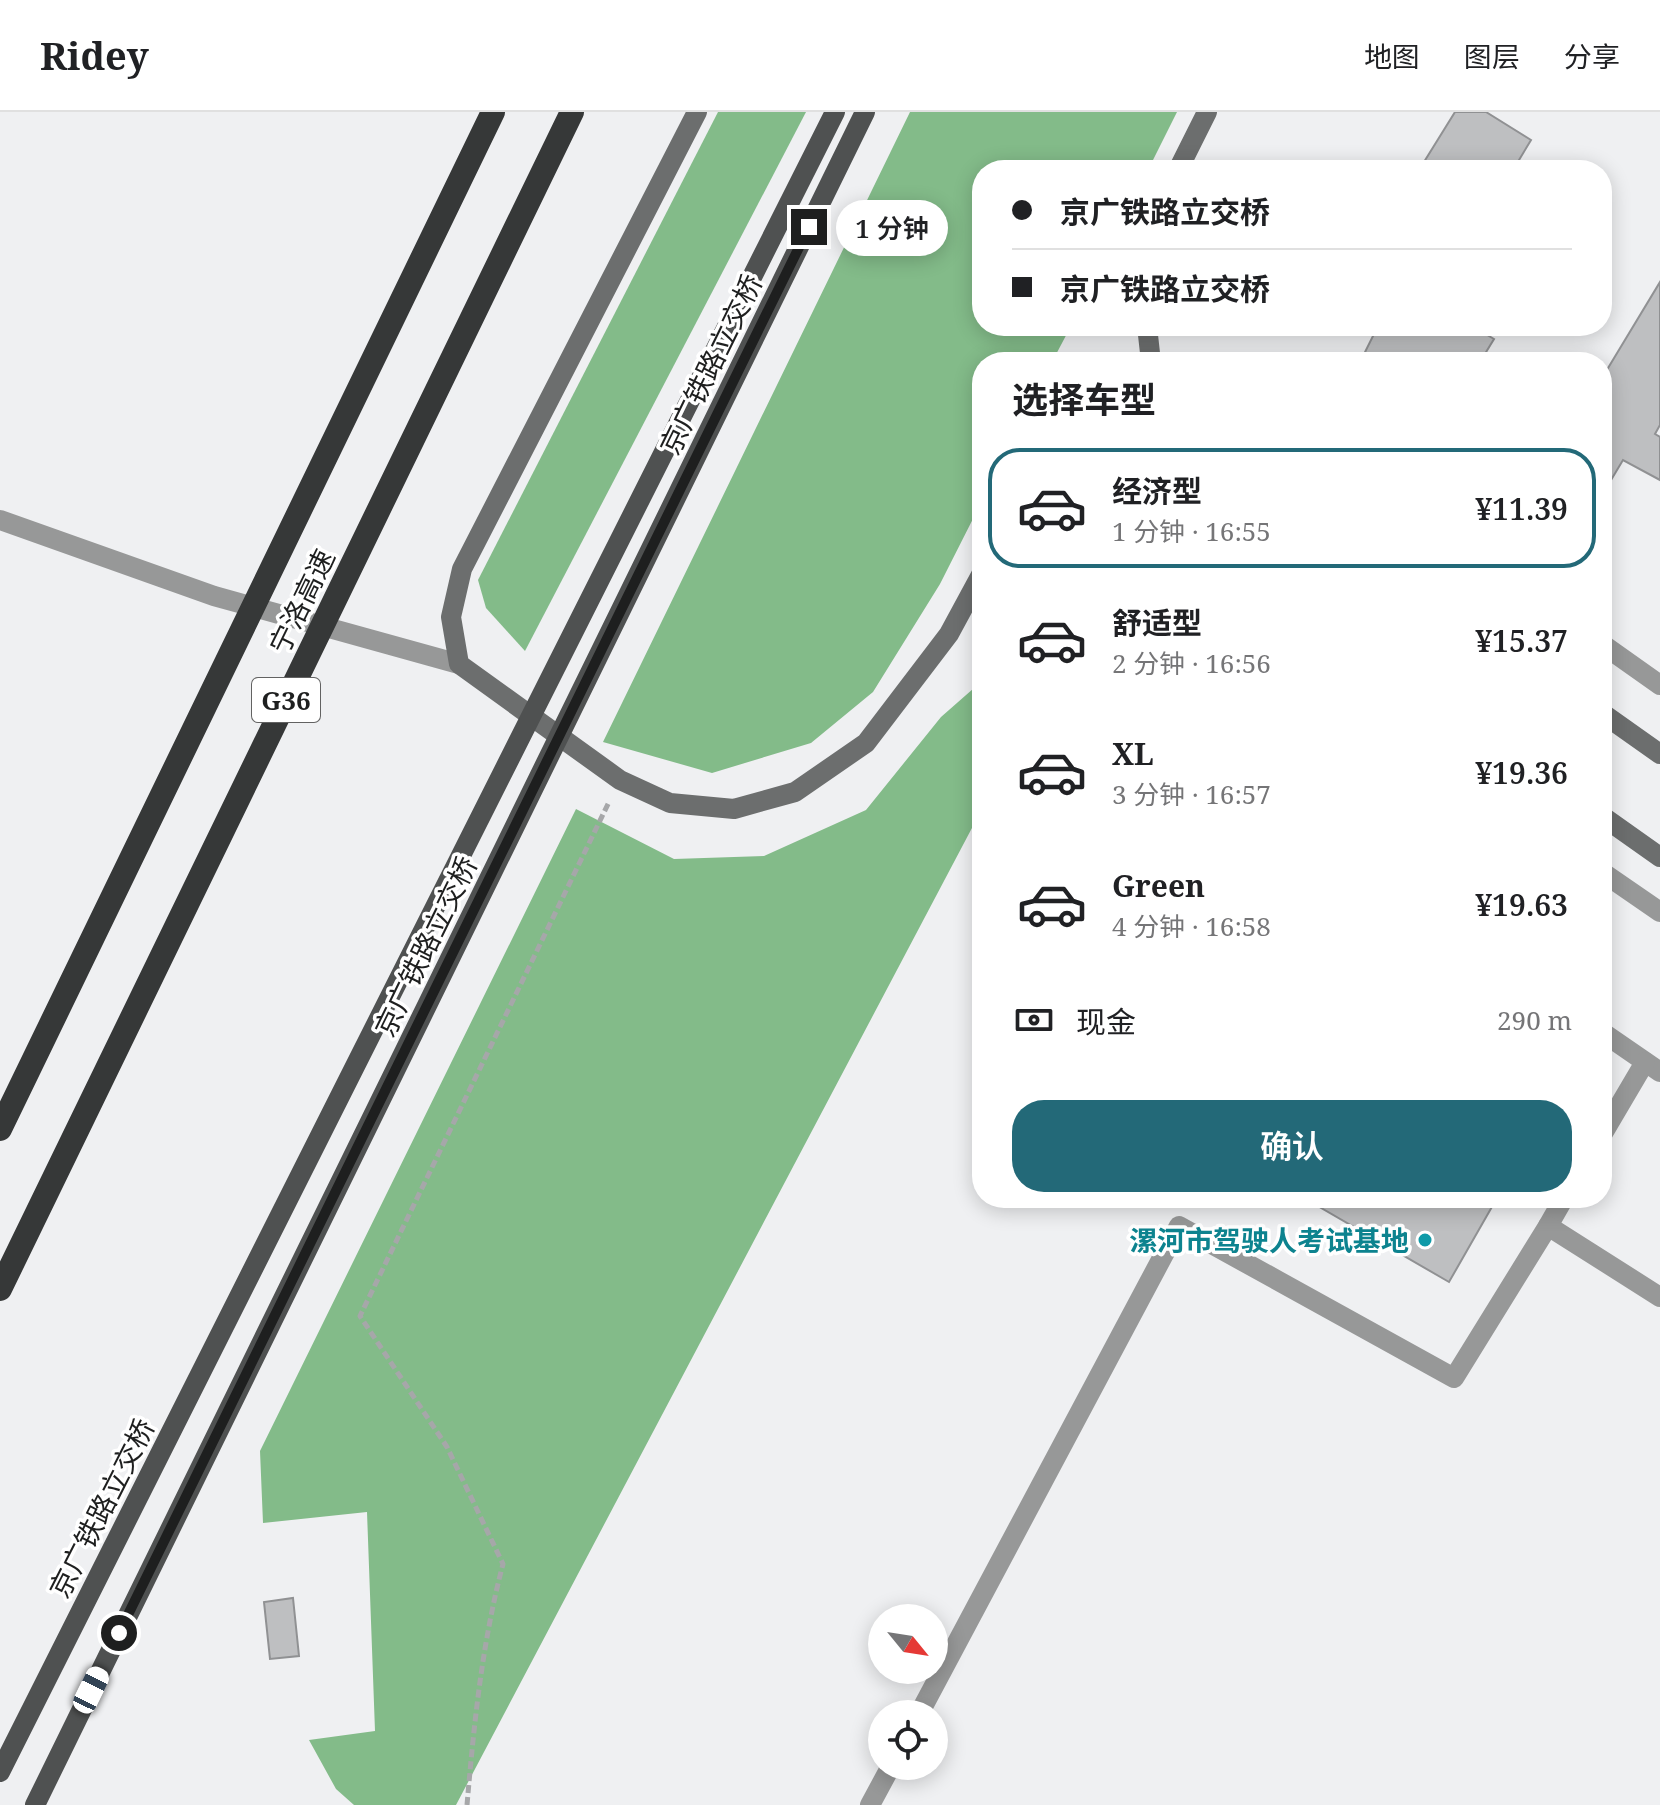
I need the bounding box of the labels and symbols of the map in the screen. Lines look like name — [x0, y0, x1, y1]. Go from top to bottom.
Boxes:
callout: 1 分钟 — [837, 199, 949, 255]
route end — [791, 209, 827, 245]
street label: 京广铁路立交桥 — [650, 268, 770, 460]
street label: 宁洛高速 — [259, 542, 343, 660]
road number: G36 — [252, 678, 320, 722]
street label: 京广铁路立交桥 — [365, 850, 485, 1042]
place label: 漯河市驾驶人考试基地 — [1129, 1221, 1409, 1259]
marker: 漯河市驾驶人考试基地 — [1416, 1231, 1434, 1249]
street label: 京广铁路立交桥 — [40, 1412, 162, 1604]
north arrow — [868, 1604, 948, 1684]
route start — [101, 1615, 137, 1651]
car — [70, 1663, 112, 1717]

